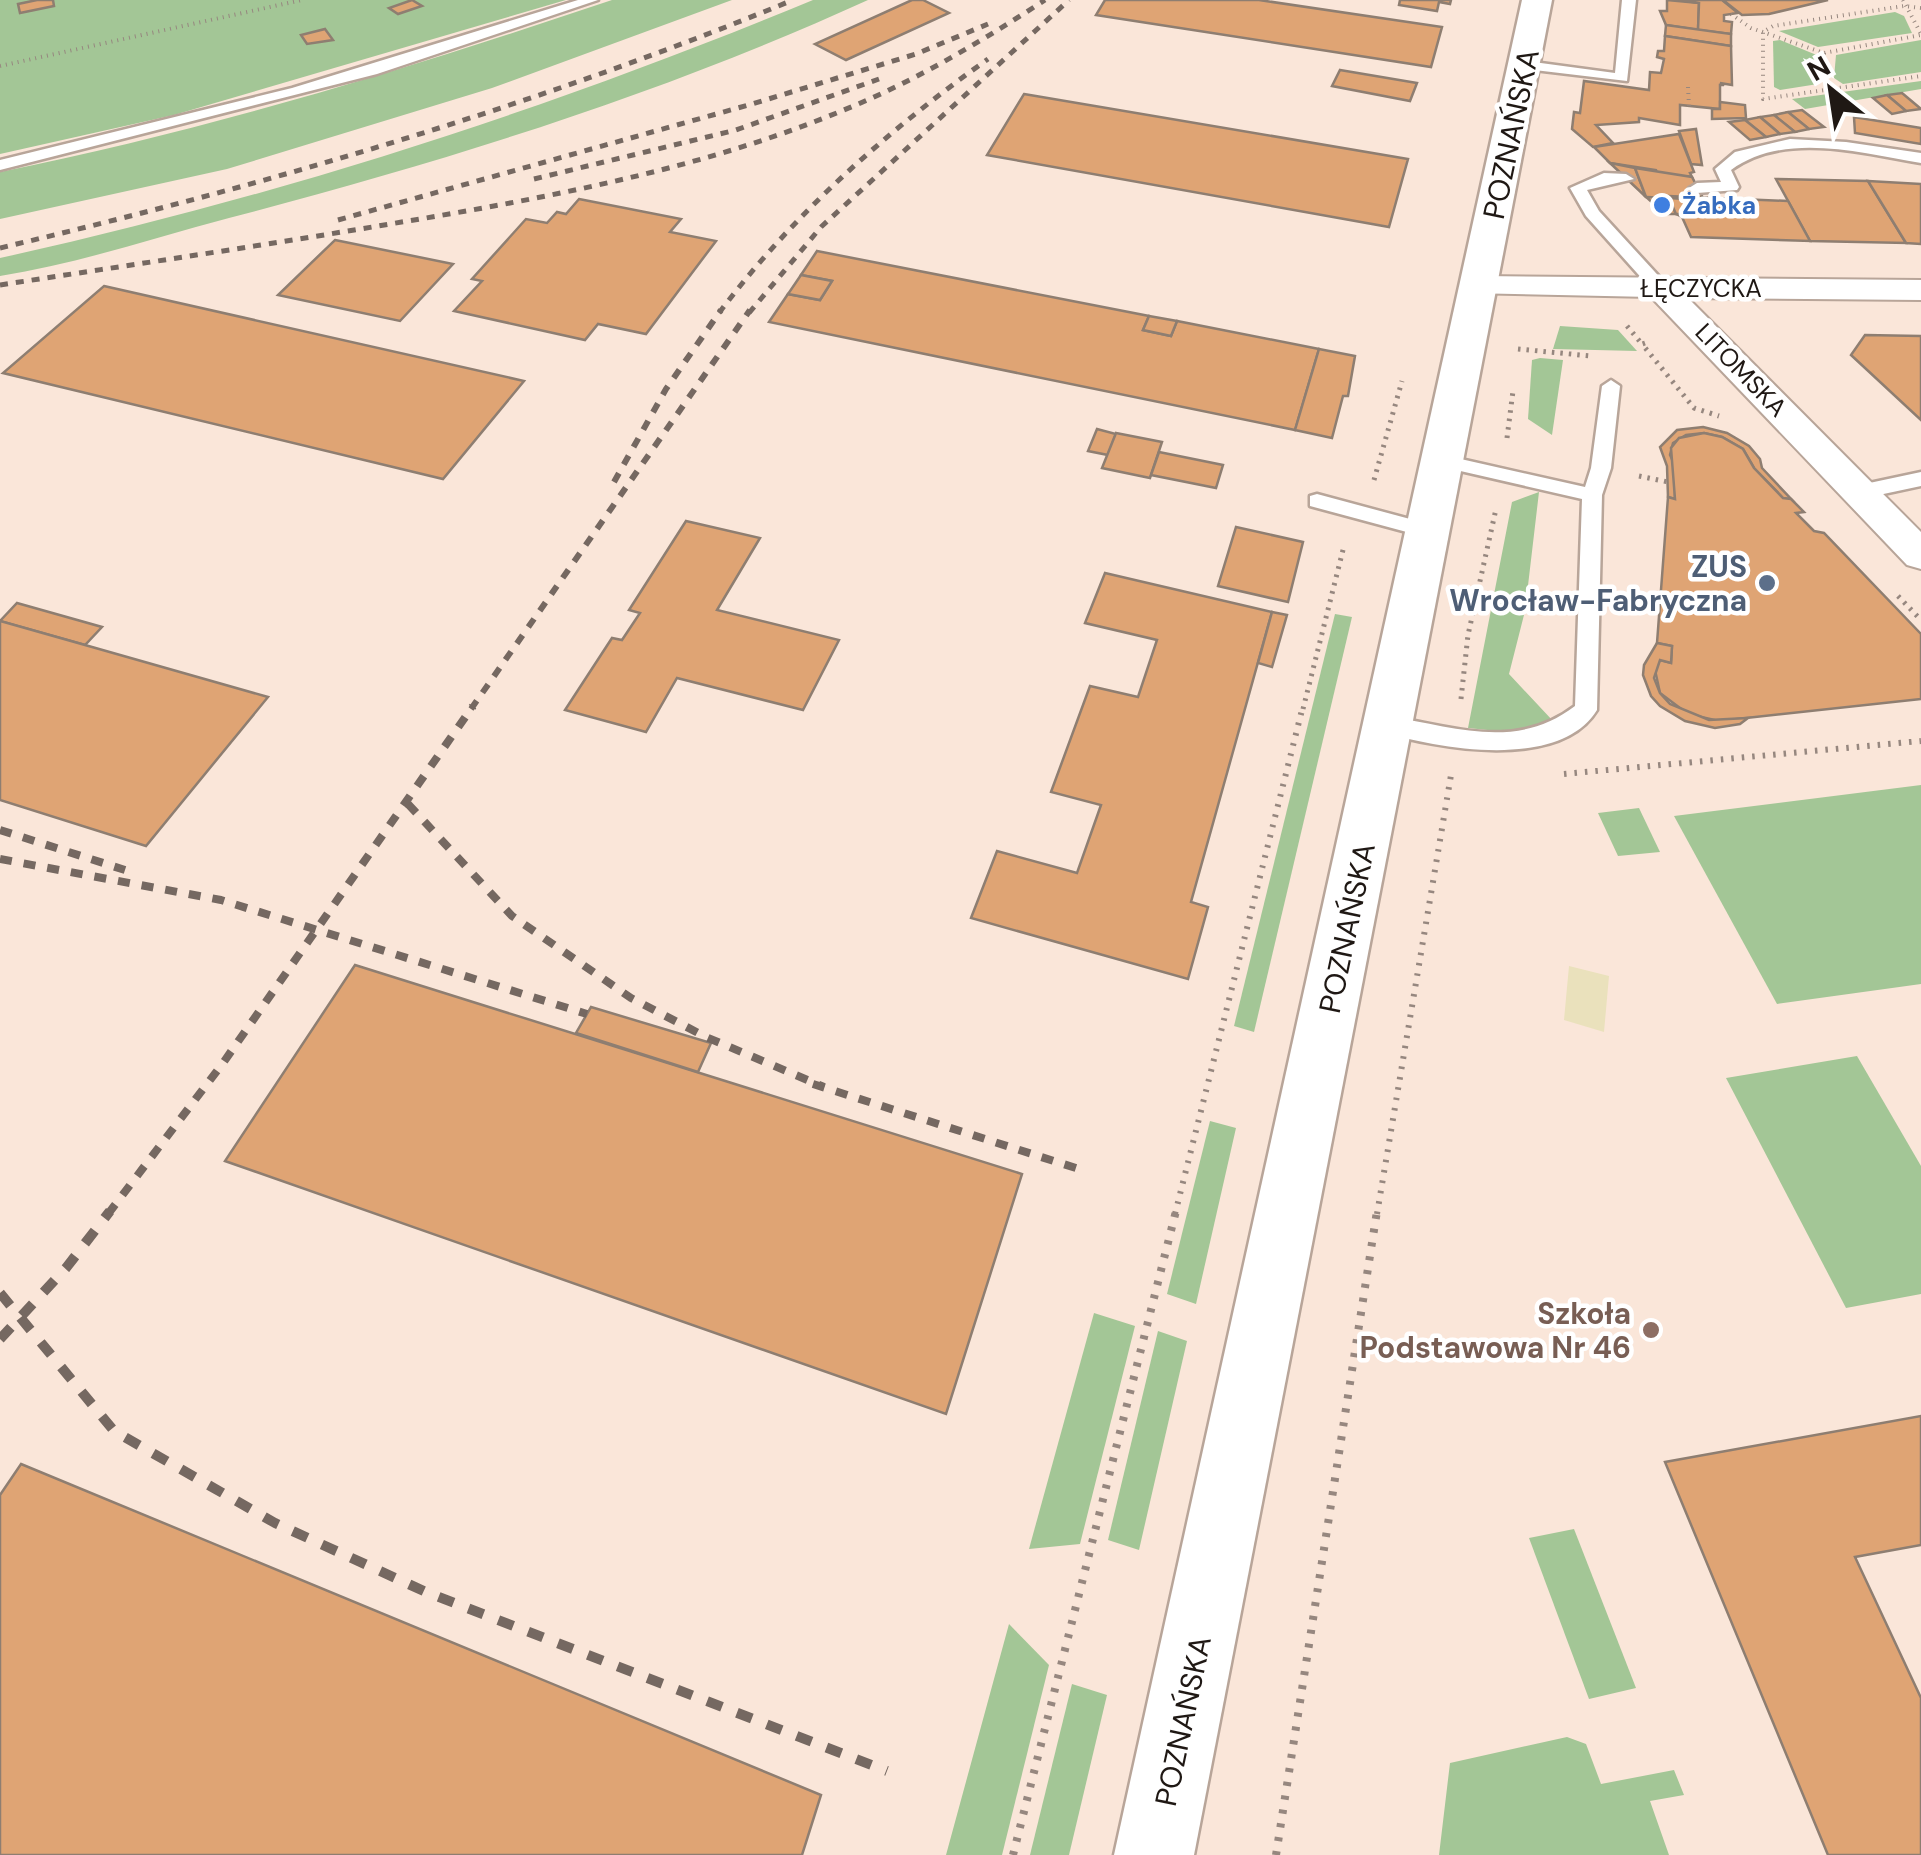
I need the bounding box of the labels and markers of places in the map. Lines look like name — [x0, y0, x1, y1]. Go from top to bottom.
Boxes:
place label: Żabka — [1682, 189, 1756, 222]
marker: Żabka — [1651, 194, 1673, 216]
place label: ZUS Wrocław-Fabryczna — [1449, 547, 1747, 620]
marker: ZUS Wrocław-Fabryczna — [1756, 572, 1778, 594]
place label: Szkoła Podstawowa Nr 46 — [1359, 1294, 1631, 1367]
marker: Szkoła Podstawowa Nr 46 — [1640, 1319, 1662, 1341]

